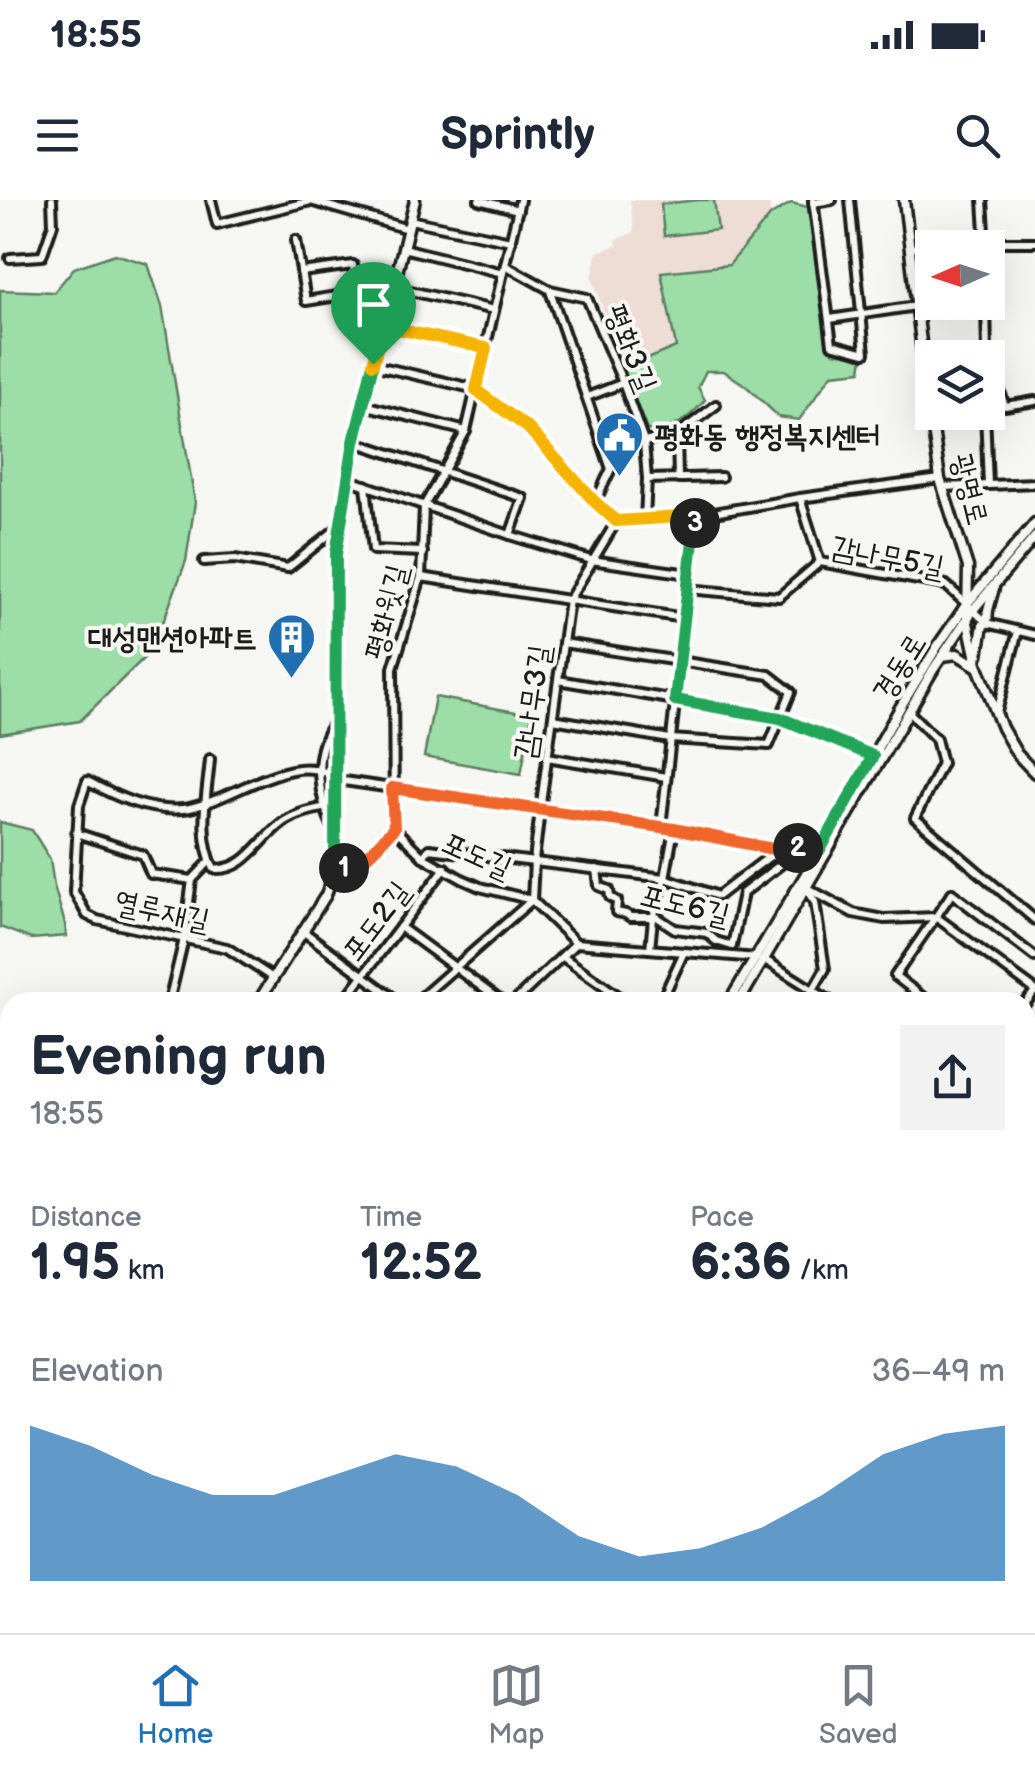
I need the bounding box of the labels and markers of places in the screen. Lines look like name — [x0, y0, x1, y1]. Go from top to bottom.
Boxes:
pin — [331, 262, 416, 365]
public building icon: 평화동 행정복지센터 — [594, 410, 646, 478]
place label: 평화동 행정복지센터 — [655, 419, 880, 455]
pin: 3 — [670, 498, 720, 548]
building icon: 대성맨션아파트 — [266, 612, 318, 680]
place label: 대성맨션아파트 — [88, 621, 257, 657]
pin: 2 — [773, 823, 823, 873]
pin: 1 — [319, 843, 369, 893]

